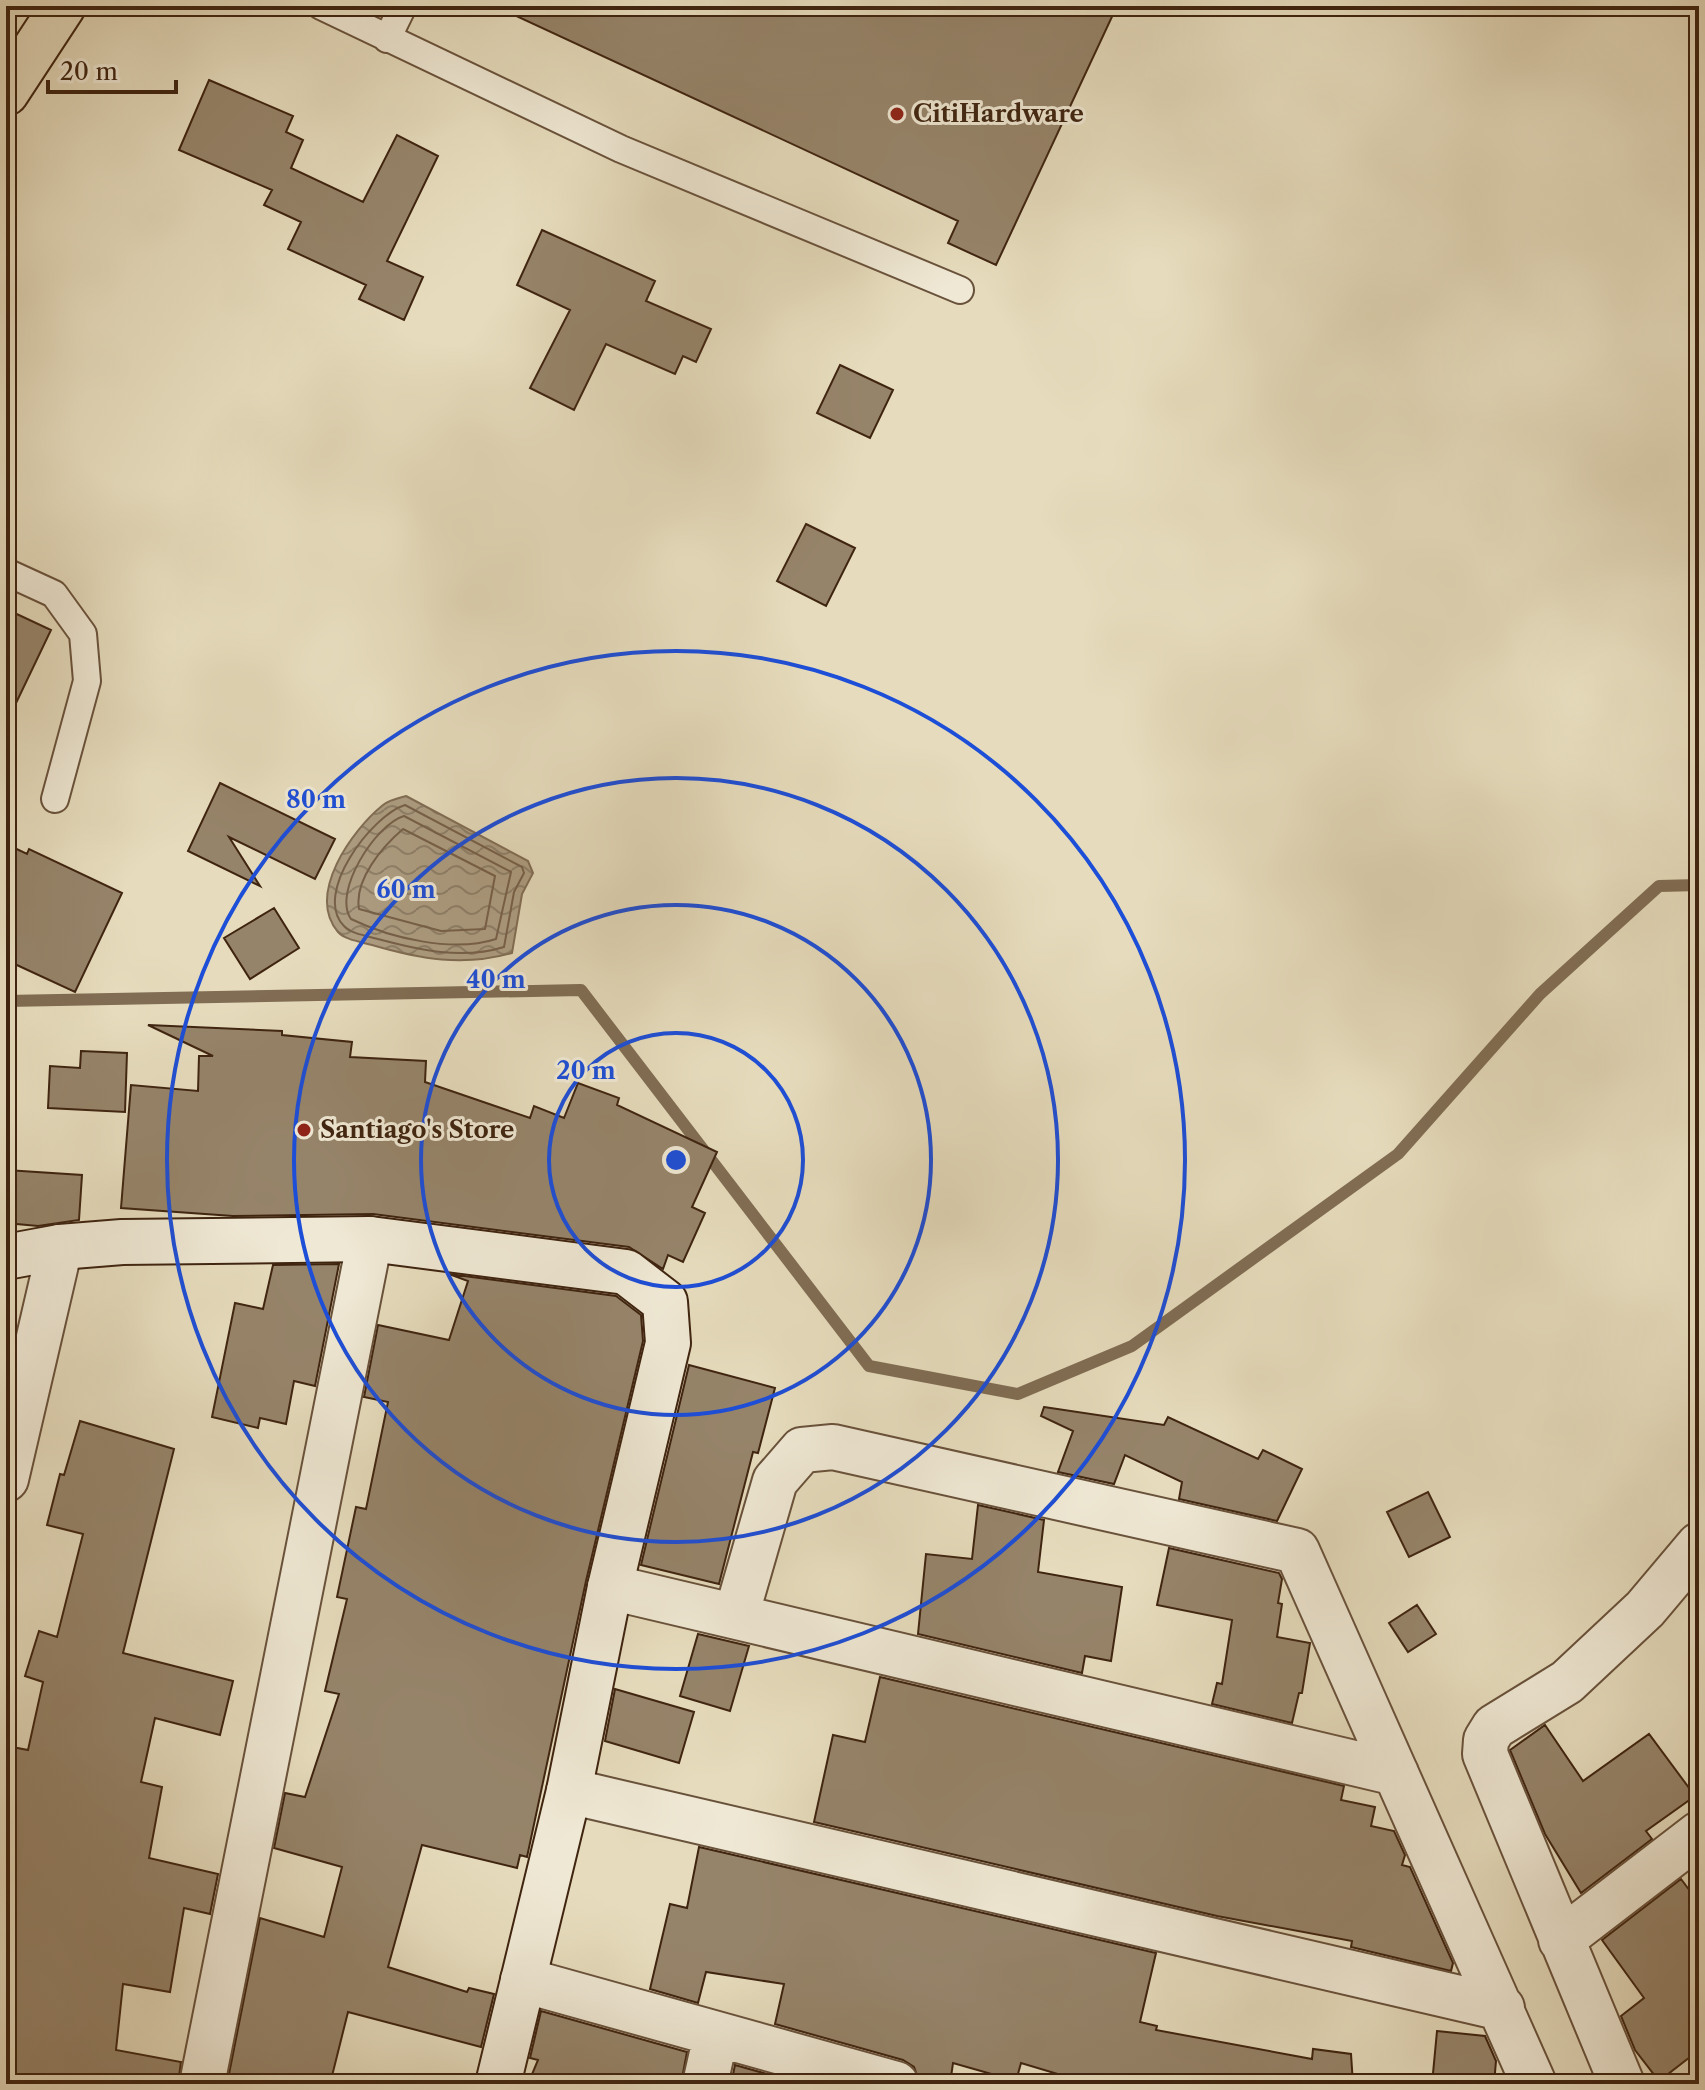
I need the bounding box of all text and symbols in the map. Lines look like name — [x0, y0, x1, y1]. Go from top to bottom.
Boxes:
scale bar — [48, 44, 176, 94]
text: 20 m — [60, 57, 118, 86]
place label: CitiHardware — [913, 99, 1084, 128]
marker: CitiHardware — [888, 105, 906, 123]
text: 80 m — [286, 785, 346, 814]
text: 60 m — [376, 875, 436, 904]
text: 40 m — [466, 965, 526, 994]
text: 20 m — [556, 1056, 616, 1085]
place label: Santiago's Store — [320, 1115, 514, 1144]
marker: Santiago's Store — [295, 1121, 313, 1139]
centre of rings — [662, 1146, 690, 1174]

